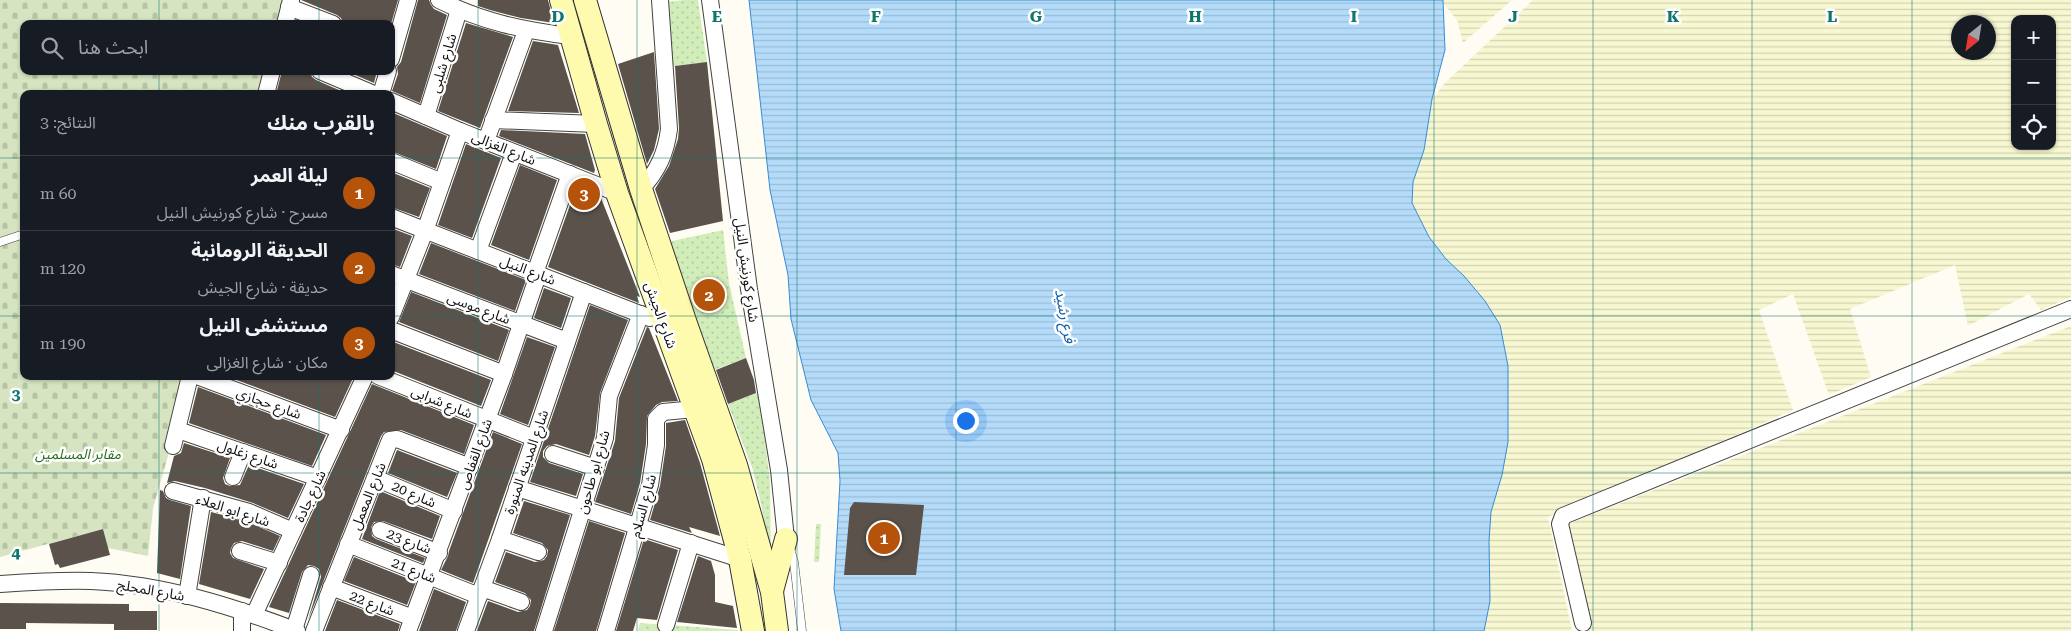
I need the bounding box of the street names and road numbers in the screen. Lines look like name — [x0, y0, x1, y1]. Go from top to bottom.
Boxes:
street label: شارع شلبى — [426, 31, 462, 95]
street label: شارع الغزالى — [469, 128, 538, 171]
street label: شارع كورنيش النيل — [729, 217, 762, 324]
street label: شارع النيل — [497, 252, 558, 291]
street label: شارع الجيش — [639, 280, 680, 352]
street label: شارع موسى — [444, 289, 513, 330]
street label: شارع شرابى — [408, 383, 475, 424]
street label: شارع حجازي — [233, 384, 304, 425]
street label: شارع المدينه المنورة — [501, 408, 554, 517]
street label: شارع القفاص — [455, 416, 498, 493]
street label: شارع ابو طاحون — [573, 428, 615, 516]
street label: شارع زغلول — [215, 436, 281, 475]
street label: شارع المعمل — [347, 460, 392, 533]
street label: شارع جادة — [291, 467, 332, 526]
street label: شارع السلام — [627, 473, 662, 540]
street label: شارع 20 — [388, 478, 439, 513]
street label: شارع ابو العلاء — [193, 491, 272, 532]
street label: شارع 23 — [383, 525, 434, 560]
street label: شارع 21 — [388, 554, 439, 589]
street label: شارع المحلج — [116, 576, 186, 607]
street label: شارع 22 — [346, 587, 397, 622]

